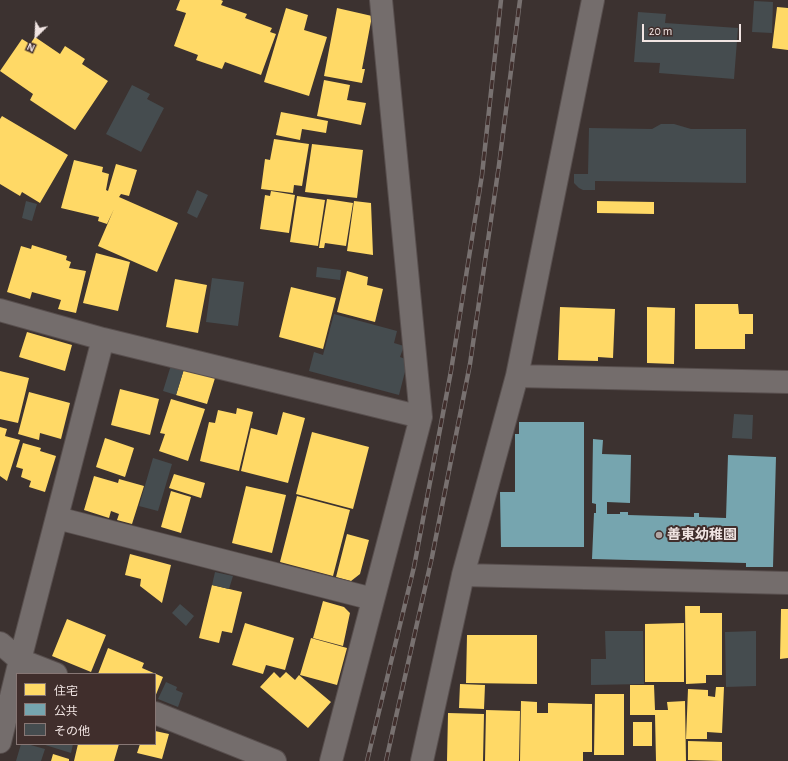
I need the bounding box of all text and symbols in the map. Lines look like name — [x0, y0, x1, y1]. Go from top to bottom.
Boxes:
north arrow — [16, 16, 56, 56]
scale bar — [644, 16, 743, 42]
text: 20 m — [649, 25, 672, 37]
text: N — [25, 41, 37, 54]
place label: 善東幼稚園 — [667, 527, 737, 543]
marker: 善東幼稚園 — [654, 530, 664, 540]
legend — [16, 673, 156, 745]
text: 住宅 — [54, 685, 78, 697]
text: 公共 — [54, 705, 78, 717]
text: その他 — [54, 725, 90, 737]

